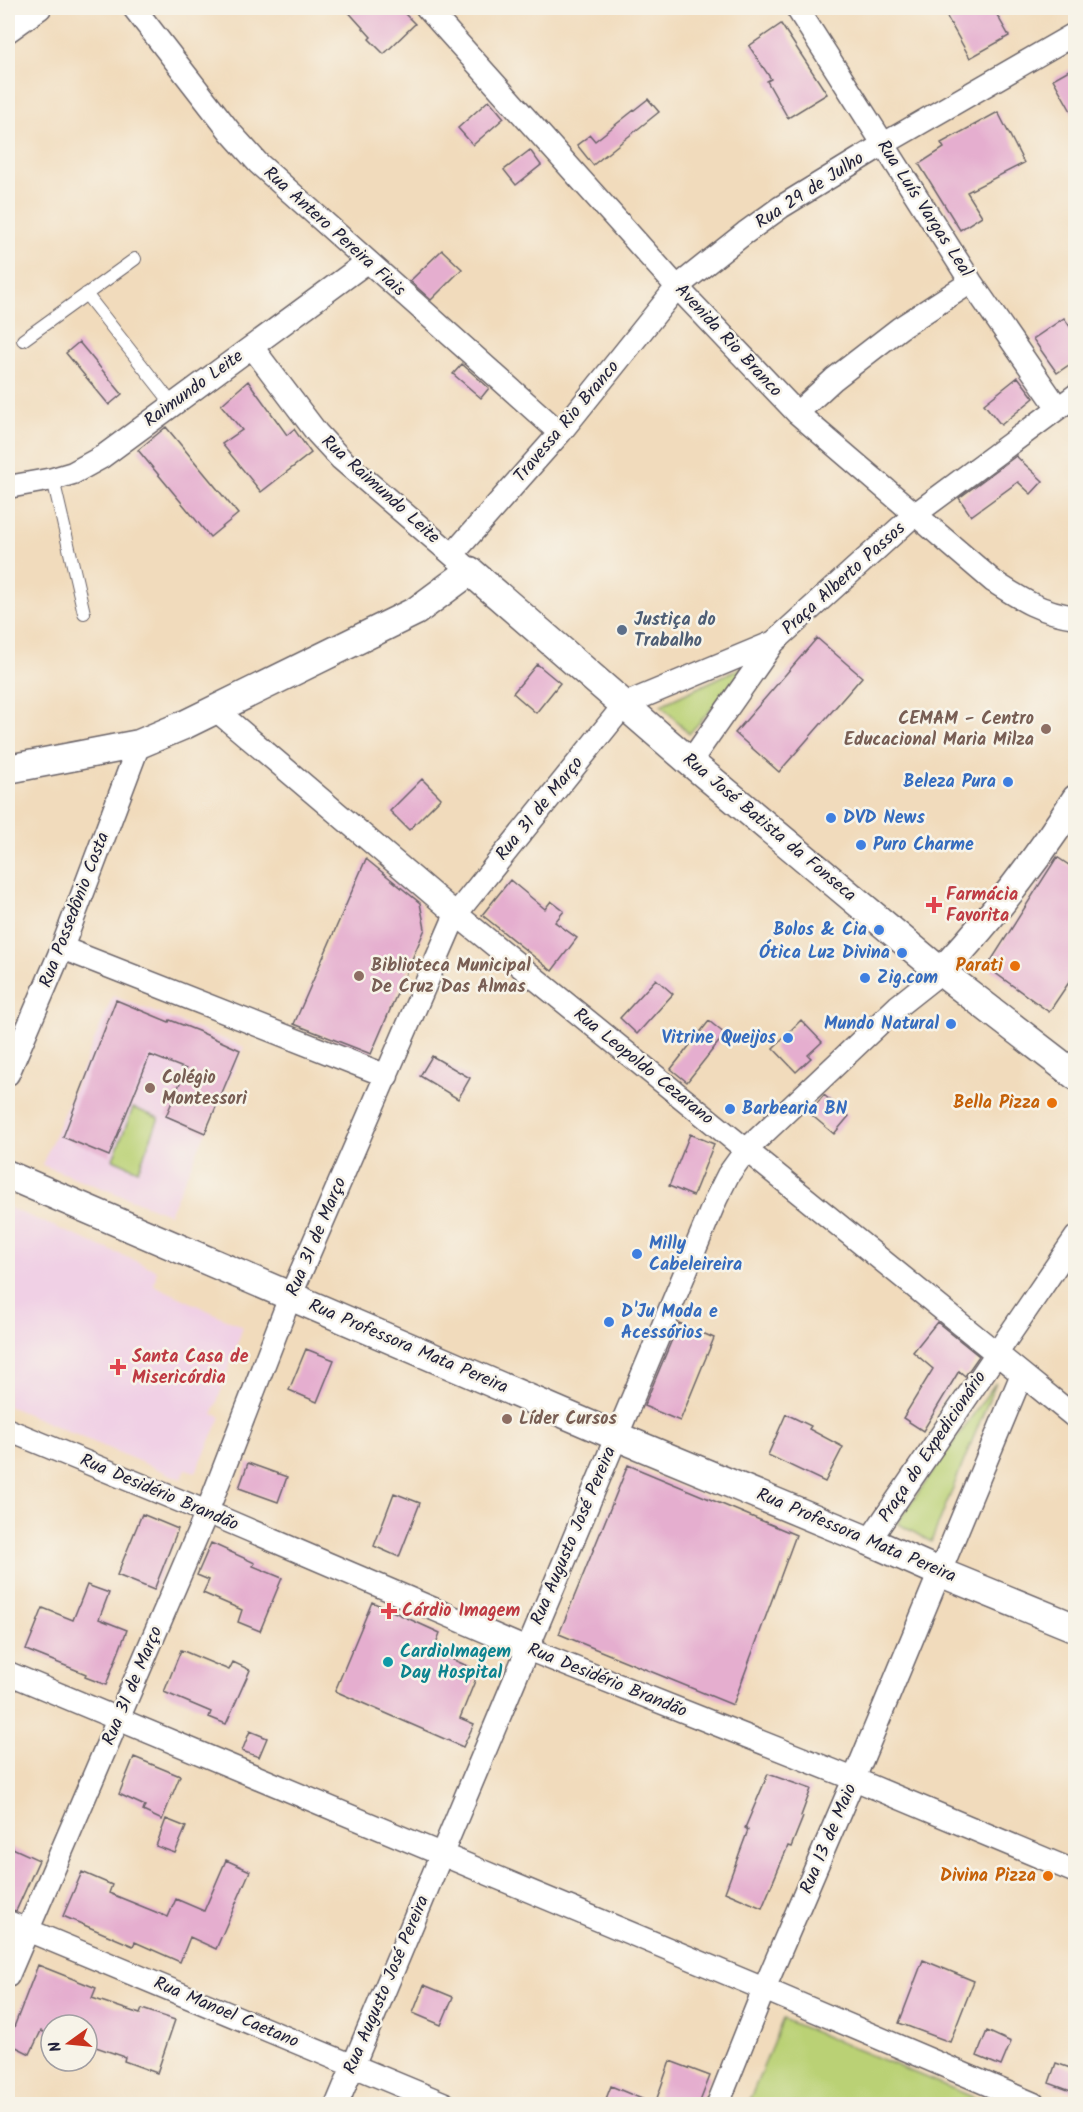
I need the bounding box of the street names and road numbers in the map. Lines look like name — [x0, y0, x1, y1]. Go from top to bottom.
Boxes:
street label: Rua Luís Vargas Leal — [869, 134, 980, 284]
street label: Rua 29 de Julho — [750, 145, 870, 237]
street label: Rua Antero Pereira Fiais — [256, 160, 412, 304]
street label: Avenida Rio Branco — [667, 277, 789, 405]
street label: Raimundo Leite — [138, 343, 250, 435]
street label: Travessa Rio Branco — [507, 354, 627, 490]
street label: Rua Raimundo Leite — [314, 428, 446, 552]
street label: Praça Alberto Passos — [775, 515, 913, 643]
street label: Rua José Batista da Fonseca — [676, 746, 862, 910]
street label: Rua 31 de Março — [489, 750, 591, 868]
street label: Rua Possedônio Costa — [32, 828, 118, 992]
street label: Rua Leopoldo Cezarano — [566, 1001, 720, 1133]
street label: Rua 31 de Março — [279, 1173, 355, 1301]
street label: Rua Professora Mata Pereira — [304, 1292, 512, 1402]
street label: Praça do Expedicionário — [871, 1365, 995, 1529]
street label: Rua Augusto José Pereira — [523, 1442, 625, 1630]
street label: Rua Desidério Brandão — [75, 1446, 243, 1540]
street label: Rua Professora Mata Pereira — [752, 1481, 960, 1591]
street label: Rua 31 de Março — [95, 1622, 171, 1750]
street label: Rua Desidério Brandão — [523, 1636, 691, 1726]
street label: Rua 13 de Maio — [793, 1779, 865, 1899]
street label: Rua Augusto José Pereira — [336, 1891, 438, 2079]
street label: Rua Manoel Caetano — [149, 1969, 303, 2057]

